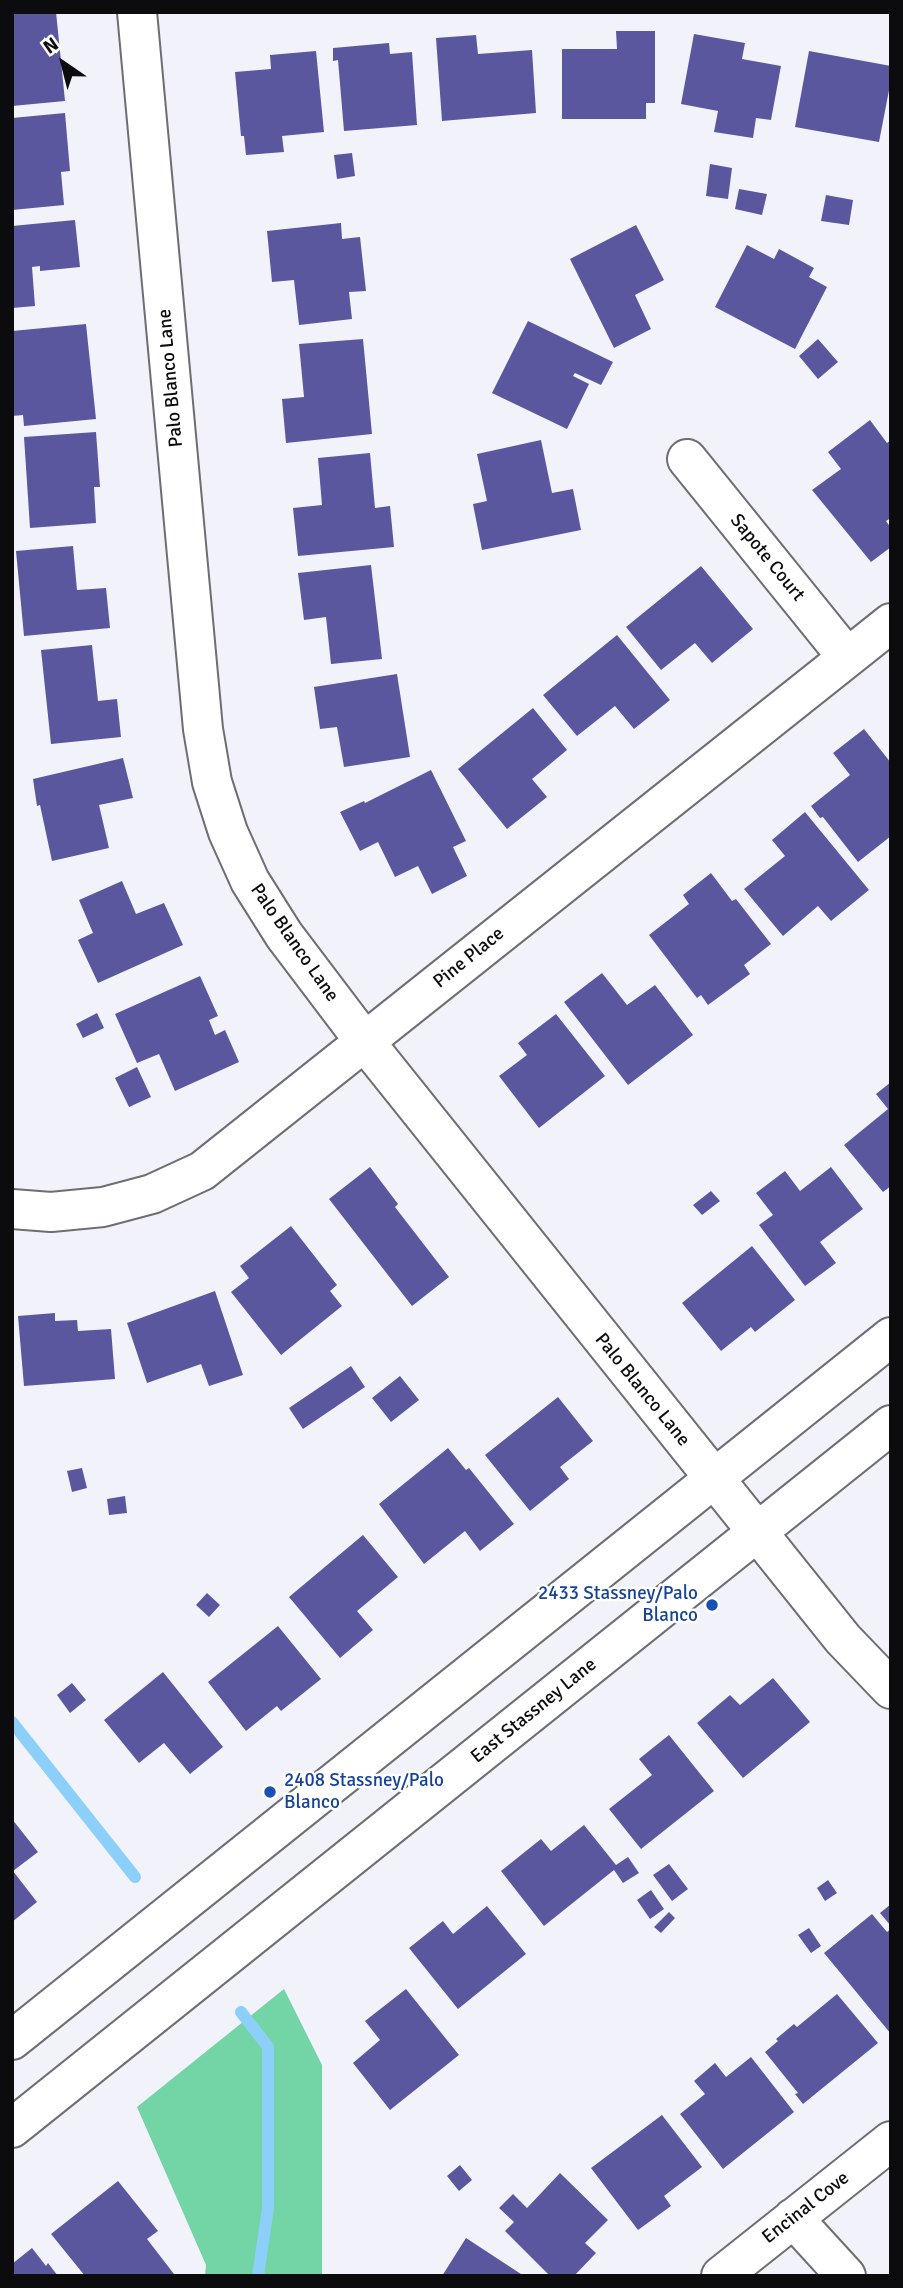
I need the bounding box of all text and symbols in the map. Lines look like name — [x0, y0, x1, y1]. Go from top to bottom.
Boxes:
north arrow — [28, 28, 98, 98]
text: N — [39, 32, 63, 59]
street label: Palo Blanco Lane — [154, 308, 188, 448]
street label: Sapote Court — [725, 510, 809, 606]
street label: Palo Blanco Lane — [245, 880, 343, 1006]
street label: Pine Place — [429, 923, 509, 993]
street label: Palo Blanco Lane — [590, 1329, 694, 1451]
place label: 2433 Stassney/Palo Blanco — [538, 1583, 698, 1627]
marker: 2433 Stassney/Palo Blanco — [704, 1597, 720, 1613]
street label: East Stassney Lane — [467, 1653, 601, 1769]
place label: 2408 Stassney/Palo Blanco — [284, 1770, 444, 1814]
marker: 2408 Stassney/Palo Blanco — [262, 1784, 278, 1800]
street label: Encinal Cove — [758, 2167, 854, 2249]

